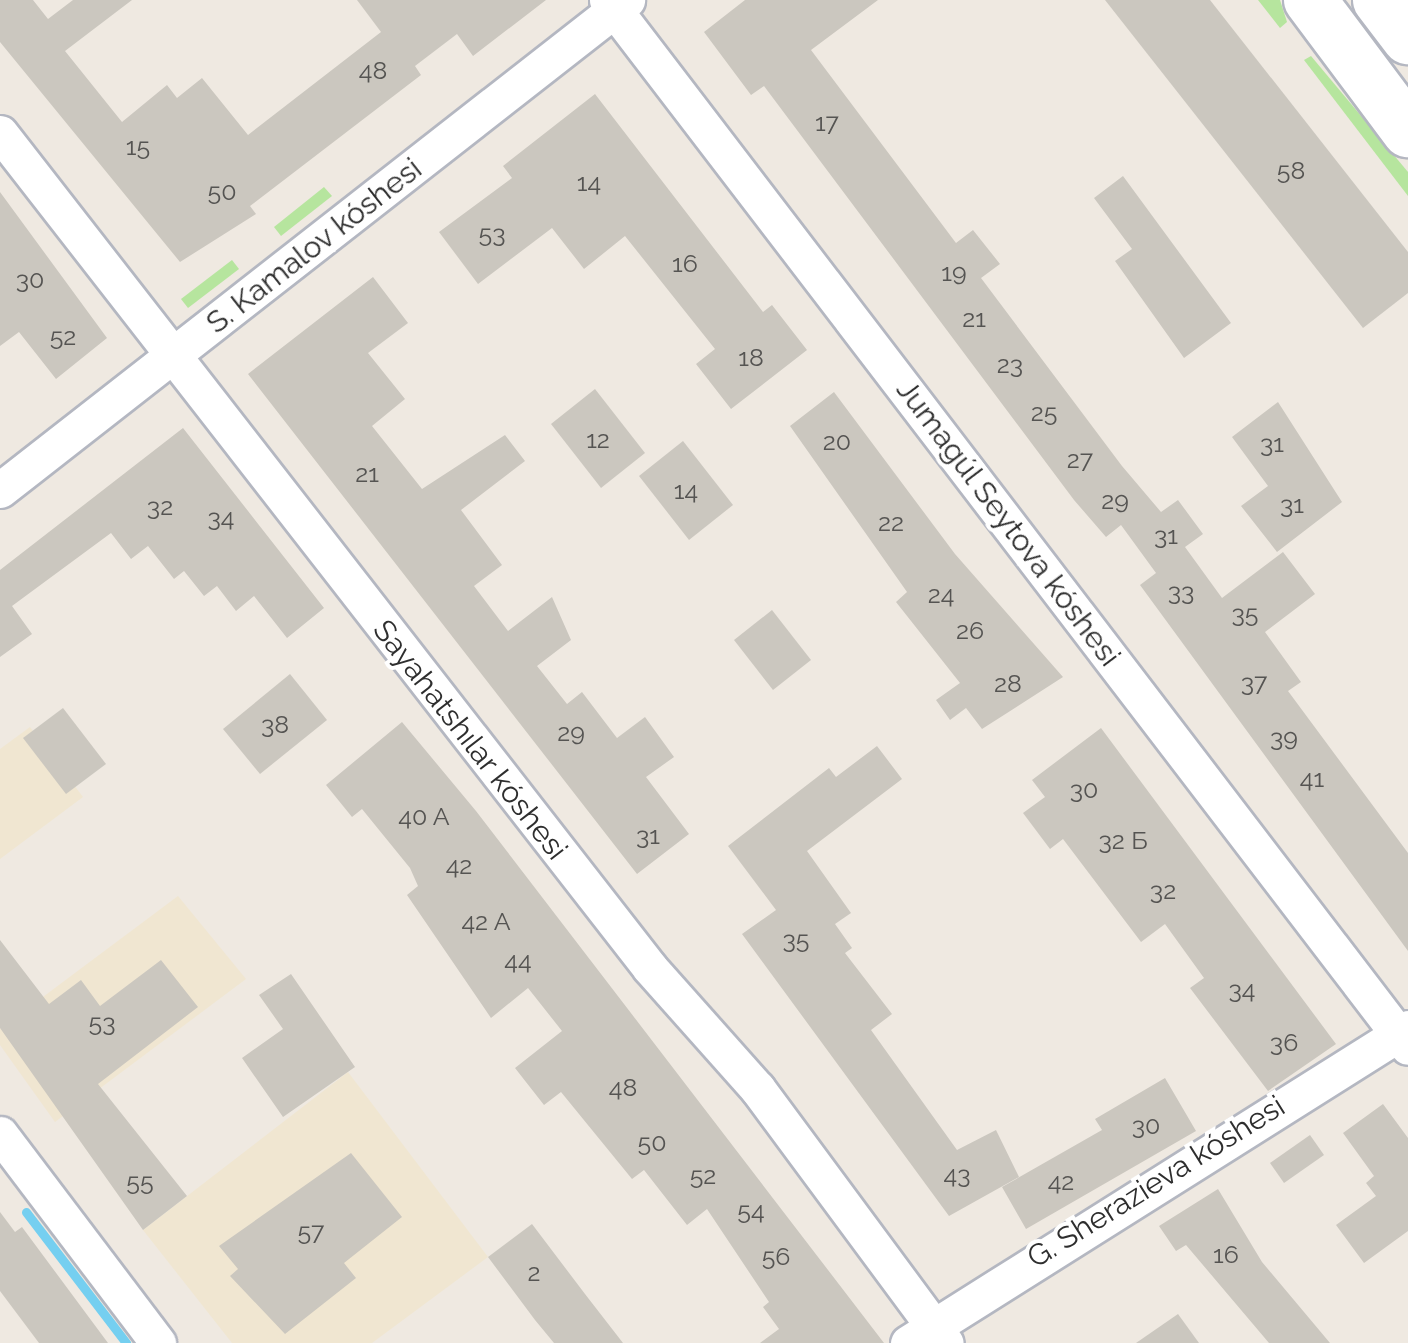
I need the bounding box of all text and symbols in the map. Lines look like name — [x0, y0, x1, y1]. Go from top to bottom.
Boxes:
house number: 48 — [359, 55, 387, 85]
house number: 17 — [815, 107, 839, 137]
house number: 15 — [126, 131, 150, 161]
street label: S. Kamalov kóshesi — [199, 151, 429, 341]
house number: 58 — [1277, 155, 1305, 185]
house number: 14 — [577, 167, 601, 197]
house number: 50 — [208, 176, 236, 206]
house number: 53 — [479, 218, 505, 248]
house number: 16 — [672, 248, 698, 278]
house number: 19 — [941, 257, 967, 287]
house number: 30 — [16, 264, 44, 294]
house number: 21 — [962, 303, 986, 333]
house number: 52 — [50, 321, 76, 351]
house number: 18 — [738, 342, 764, 372]
house number: 23 — [997, 349, 1023, 379]
street label: Jumagúl Seytova kóshesi — [888, 372, 1128, 674]
house number: 25 — [1031, 397, 1057, 427]
house number: 12 — [586, 424, 610, 454]
house number: 20 — [823, 426, 851, 456]
house number: 31 — [1260, 428, 1284, 458]
house number: 27 — [1067, 444, 1093, 474]
house number: 21 — [355, 458, 379, 488]
house number: 14 — [674, 475, 698, 505]
house number: 29 — [1101, 485, 1129, 515]
house number: 31 — [1280, 489, 1304, 519]
house number: 32 — [147, 491, 173, 521]
house number: 34 — [208, 502, 234, 532]
house number: 22 — [878, 507, 904, 537]
house number: 31 — [1154, 520, 1178, 550]
house number: 33 — [1168, 576, 1194, 606]
house number: 24 — [928, 579, 954, 609]
house number: 35 — [1232, 598, 1258, 628]
street label: Sayahatshılar kóshesi — [365, 613, 575, 867]
house number: 26 — [956, 615, 984, 645]
house number: 37 — [1241, 667, 1267, 697]
house number: 28 — [994, 668, 1022, 698]
house number: 38 — [261, 709, 289, 739]
house number: 29 — [557, 717, 585, 747]
house number: 39 — [1270, 722, 1298, 752]
house number: 41 — [1300, 763, 1324, 793]
house number: 30 — [1070, 774, 1098, 804]
house number: 40 А — [398, 801, 450, 831]
house number: 31 — [636, 820, 660, 850]
house number: 32 Б — [1098, 825, 1148, 855]
house number: 42 — [446, 850, 472, 880]
house number: 32 — [1150, 875, 1176, 905]
house number: 42 А — [461, 906, 511, 936]
house number: 35 — [783, 924, 809, 954]
house number: 44 — [504, 945, 532, 975]
house number: 34 — [1229, 974, 1255, 1004]
house number: 53 — [89, 1007, 115, 1037]
house number: 36 — [1270, 1027, 1298, 1057]
house number: 48 — [609, 1072, 637, 1102]
street label: G. Sherazieva kóshesi — [1021, 1088, 1291, 1276]
house number: 30 — [1132, 1110, 1160, 1140]
house number: 50 — [638, 1127, 666, 1157]
house number: 43 — [944, 1159, 970, 1189]
house number: 52 — [690, 1160, 716, 1190]
house number: 55 — [126, 1166, 154, 1196]
house number: 42 — [1048, 1166, 1074, 1196]
house number: 54 — [737, 1195, 765, 1225]
house number: 57 — [298, 1216, 324, 1246]
house number: 16 — [1213, 1239, 1239, 1269]
house number: 56 — [762, 1241, 790, 1271]
house number: 2 — [527, 1257, 541, 1287]

